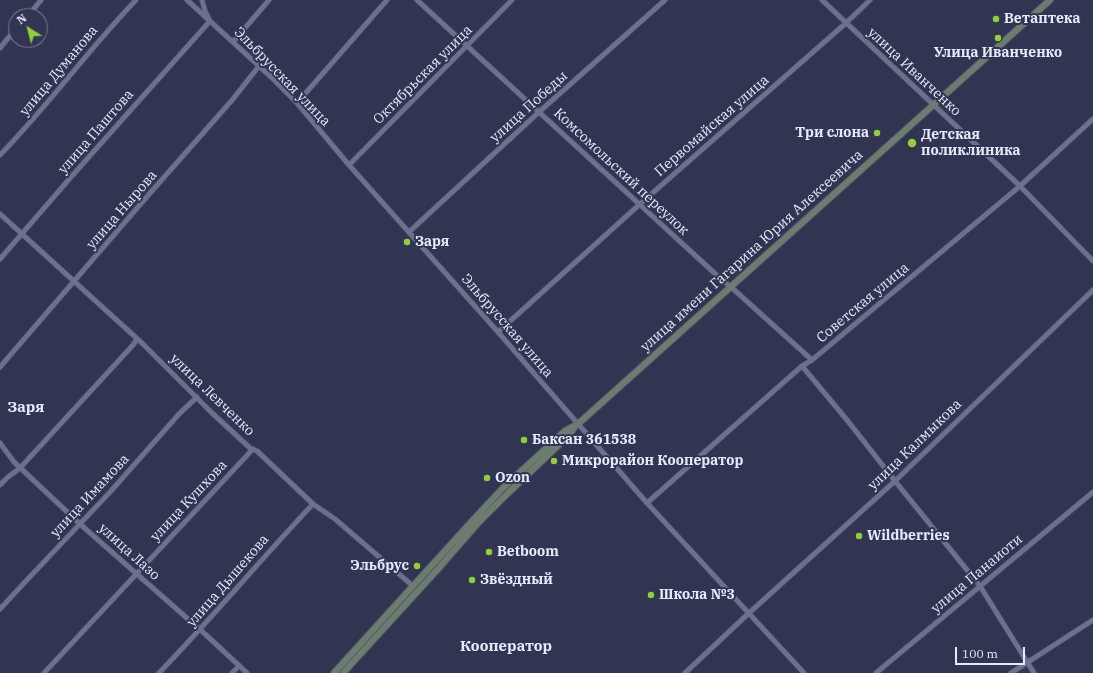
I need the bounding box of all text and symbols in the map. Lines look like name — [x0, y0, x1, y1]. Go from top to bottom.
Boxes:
north arrow — [8, 8, 48, 48]
text: N — [14, 11, 29, 27]
place label: Ветаптека — [1004, 11, 1080, 27]
marker: Ветаптека — [991, 14, 1001, 24]
street label: улица Думанова — [16, 22, 102, 120]
street label: Октябрьская улица — [370, 22, 476, 128]
street label: Эльбрусская улица — [230, 24, 334, 130]
street label: улица Иванченко — [864, 24, 964, 120]
marker: Улица Иванченко — [993, 33, 1003, 43]
place label: Улица Иванченко — [934, 45, 1062, 61]
street label: улица Победы — [487, 68, 571, 146]
street label: Первомайская улица — [651, 72, 773, 180]
street label: улица Паштова — [55, 86, 137, 178]
street label: Комсомольский переулок — [550, 105, 692, 239]
place label: Три слона — [795, 125, 869, 141]
place label: Детская поликлиника — [921, 127, 1021, 160]
marker: Три слона — [872, 128, 882, 138]
marker: Детская поликлиника — [906, 137, 918, 149]
street label: улица имени Гагарина Юрия Алексеевича — [637, 147, 867, 355]
street label: улица Нырова — [83, 167, 161, 253]
place label: Заря — [415, 234, 449, 250]
marker: Заря — [402, 237, 412, 247]
street label: Советская улица — [813, 259, 913, 347]
street label: Эльбрусская улица — [458, 271, 556, 381]
street label: улица Левченко — [166, 350, 258, 440]
street label: улица Калмыкова — [865, 396, 965, 494]
district label: Заря — [8, 399, 44, 417]
place label: Баксан 361538 — [532, 432, 636, 448]
marker: Баксан 361538 — [519, 435, 529, 445]
street label: улица Имамова — [47, 451, 133, 541]
place label: Микрорайон Кооператор — [562, 453, 743, 469]
marker: Микрорайон Кооператор — [549, 456, 559, 466]
street label: улица Кушхова — [147, 457, 231, 545]
place label: Ozon — [495, 470, 530, 486]
marker: Ozon — [482, 473, 492, 483]
street label: улица Лазо — [95, 520, 163, 584]
place label: Wildberries — [867, 528, 950, 544]
street label: улица Дышекова — [183, 531, 273, 631]
marker: Wildberries — [854, 531, 864, 541]
street label: улица Панаиоти — [928, 531, 1026, 617]
place label: Betboom — [497, 544, 559, 560]
marker: Betboom — [484, 547, 494, 557]
place label: Эльбрус — [350, 558, 409, 574]
marker: Эльбрус — [412, 561, 422, 571]
place label: Звёздный — [480, 572, 553, 588]
marker: Звёздный — [467, 575, 477, 585]
place label: Школа №3 — [659, 587, 735, 603]
marker: Школа №3 — [646, 590, 656, 600]
district label: Кооператор — [460, 638, 552, 656]
scale bar — [957, 639, 1027, 665]
text: 100 m — [962, 646, 998, 661]

